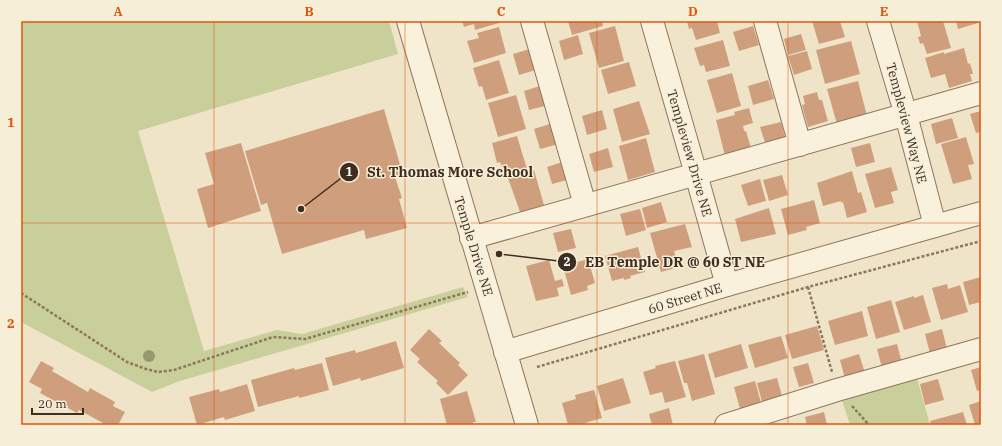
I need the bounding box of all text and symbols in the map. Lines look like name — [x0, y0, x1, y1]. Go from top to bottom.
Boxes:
text: A — [113, 3, 123, 20]
text: B — [304, 3, 314, 20]
text: C — [497, 3, 506, 20]
text: D — [688, 3, 698, 20]
text: E — [880, 3, 888, 20]
street label: Templeview Way NE — [882, 61, 931, 185]
street label: Templeview Drive NE — [663, 88, 716, 219]
text: 1 — [7, 114, 15, 131]
callout: St. Thomas More School — [339, 159, 541, 185]
text: St. Thomas More School — [367, 163, 533, 181]
text: 1 — [345, 164, 353, 179]
street label: Temple Drive NE — [450, 194, 497, 298]
callout: EB Temple DR @ 60 ST NE — [557, 249, 772, 275]
text: EB Temple DR @ 60 ST NE — [585, 253, 765, 271]
text: 2 — [563, 254, 571, 269]
street label: 60 Street NE — [646, 279, 724, 318]
text: 2 — [7, 315, 15, 332]
scale bar — [32, 390, 83, 416]
text: 20 m — [38, 396, 67, 411]

